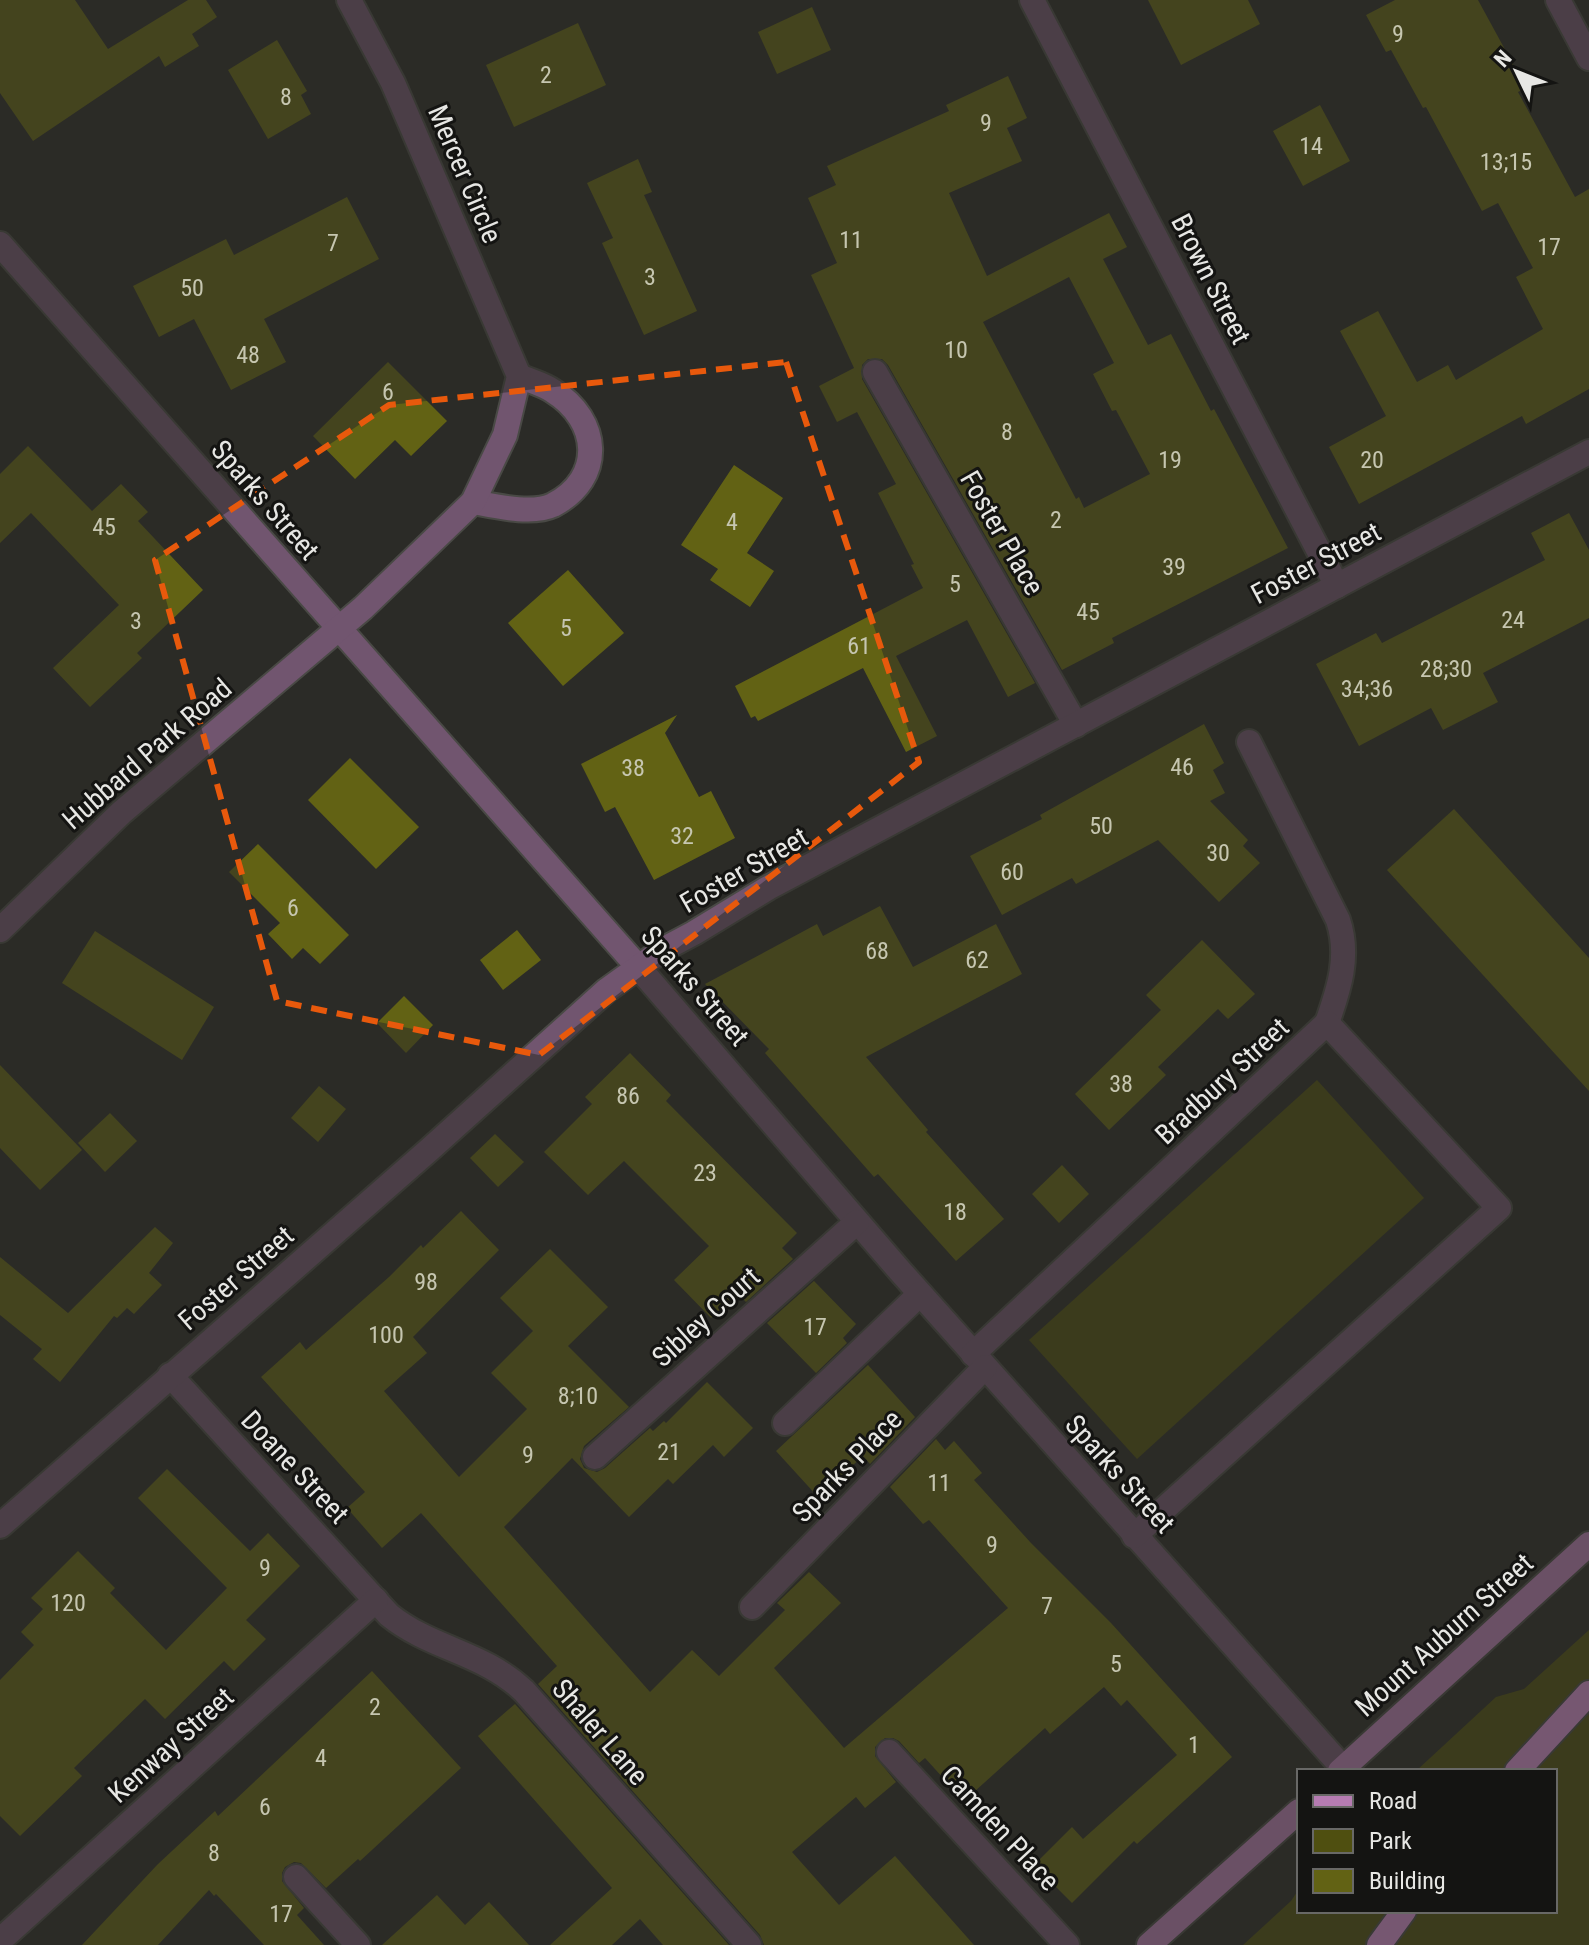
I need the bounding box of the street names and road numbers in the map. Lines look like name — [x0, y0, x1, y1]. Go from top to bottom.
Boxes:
street label: Mercer Circle — [421, 100, 509, 248]
street label: Brown Street — [1164, 209, 1258, 349]
street label: Sparks Street — [204, 433, 326, 567]
street label: Foster Place — [953, 465, 1051, 601]
street label: Foster Street — [1246, 515, 1386, 611]
street label: Hubbard Park Road — [56, 672, 238, 836]
street label: Foster Street — [674, 820, 814, 920]
street label: Sparks Street — [634, 919, 756, 1053]
street label: Bradbury Street — [1148, 1011, 1296, 1151]
street label: Foster Street — [172, 1219, 300, 1337]
street label: Sibley Court — [645, 1260, 767, 1374]
street label: Sparks Place — [785, 1403, 909, 1529]
street label: Doane Street — [234, 1404, 356, 1530]
street label: Sparks Street — [1058, 1408, 1182, 1540]
street label: Mount Auburn Street — [1348, 1546, 1540, 1724]
street label: Shaler Lane — [545, 1672, 655, 1792]
street label: Kenway Street — [102, 1680, 240, 1810]
street label: Camden Place — [934, 1759, 1066, 1897]

